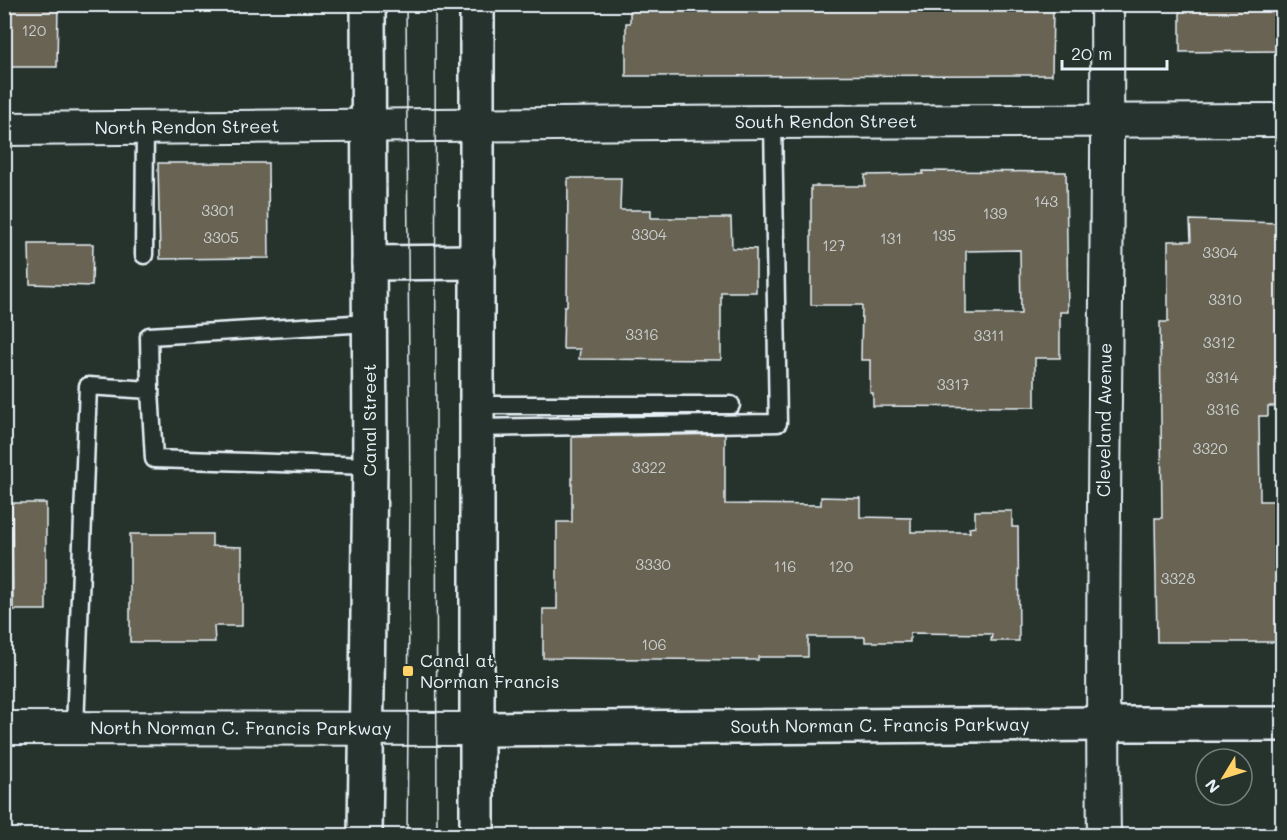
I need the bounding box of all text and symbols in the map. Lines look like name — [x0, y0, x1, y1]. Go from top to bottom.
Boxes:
house number: 120 — [22, 20, 46, 40]
scale bar — [1062, 33, 1167, 71]
text: 20 m — [1071, 41, 1112, 65]
street label: South Rendon Street — [735, 108, 917, 133]
street label: North Rendon Street — [94, 113, 279, 139]
house number: 143 — [1034, 191, 1058, 211]
house number: 3301 — [201, 200, 235, 220]
house number: 139 — [983, 203, 1007, 223]
house number: 3304 — [631, 224, 667, 244]
house number: 135 — [932, 225, 956, 245]
house number: 3305 — [203, 227, 239, 247]
house number: 131 — [880, 228, 902, 248]
house number: 127 — [822, 235, 846, 255]
house number: 3304 — [1202, 242, 1238, 262]
house number: 3310 — [1208, 289, 1242, 309]
house number: 3316 — [625, 324, 659, 344]
house number: 3311 — [974, 325, 1005, 345]
house number: 3312 — [1203, 332, 1235, 352]
street label: Cleveland Avenue — [1091, 343, 1117, 497]
street label: Canal Street — [357, 364, 381, 476]
house number: 3314 — [1205, 367, 1239, 387]
house number: 3317 — [937, 374, 969, 394]
house number: 3316 — [1206, 399, 1240, 419]
house number: 3320 — [1192, 438, 1228, 458]
house number: 3322 — [632, 457, 666, 477]
house number: 3330 — [635, 554, 671, 574]
house number: 116 — [774, 556, 796, 576]
house number: 120 — [829, 556, 853, 576]
house number: 3328 — [1160, 568, 1196, 588]
house number: 106 — [641, 634, 667, 654]
place label: Canal at Norman Francis — [420, 648, 559, 693]
marker: Canal at Norman Francis — [401, 664, 415, 678]
street label: South Norman C. Francis Parkway — [730, 712, 1030, 738]
street label: North Norman C. Francis Parkway — [90, 715, 392, 740]
north arrow — [1194, 747, 1254, 807]
text: N — [1200, 775, 1224, 798]

